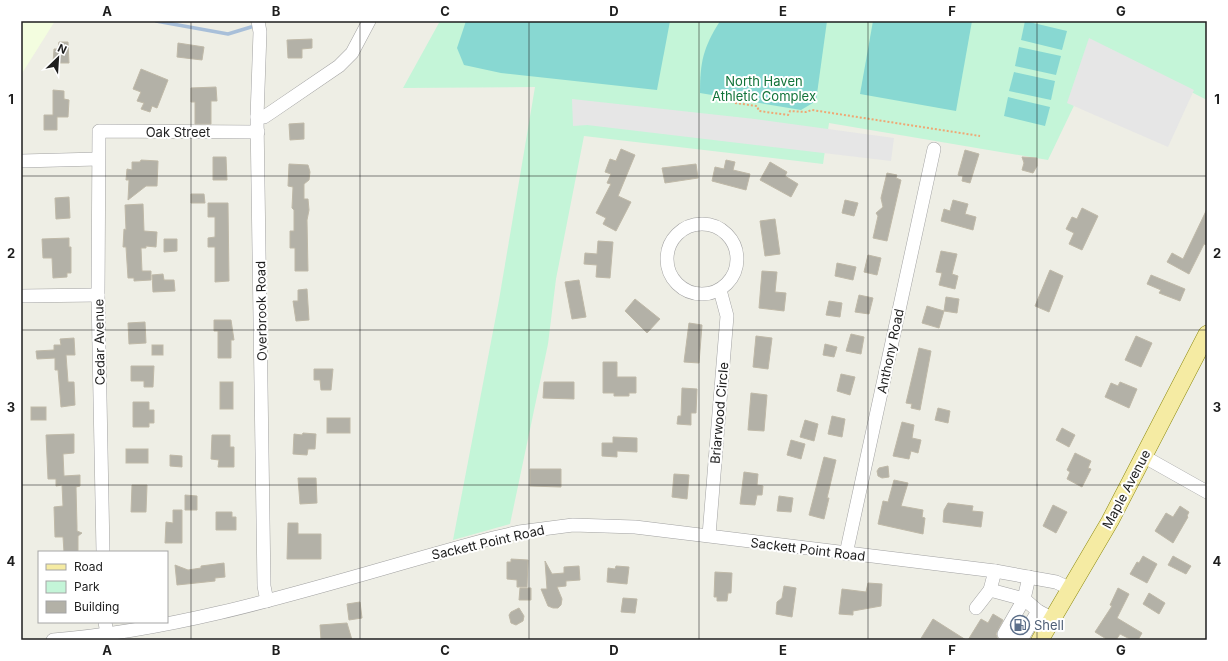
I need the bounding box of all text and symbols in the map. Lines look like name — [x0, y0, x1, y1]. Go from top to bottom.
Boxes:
text: A — [102, 3, 112, 19]
text: B — [272, 3, 281, 19]
text: C — [440, 3, 450, 19]
text: D — [609, 3, 619, 19]
text: E — [779, 3, 787, 19]
text: F — [948, 3, 956, 19]
text: G — [1116, 3, 1126, 19]
north arrow — [38, 38, 78, 78]
text: N — [55, 41, 69, 57]
park label: North Haven Athletic Complex — [712, 73, 816, 104]
text: 1 — [8, 91, 14, 107]
text: 1 — [1214, 91, 1220, 107]
street label: Oak Street — [146, 124, 210, 140]
text: 2 — [7, 245, 15, 261]
text: 2 — [1213, 245, 1221, 261]
street label: Overbrook Road — [252, 261, 270, 361]
street label: Cedar Avenue — [90, 299, 108, 385]
street label: Anthony Road — [873, 307, 907, 395]
street label: Briarwood Circle — [707, 361, 731, 465]
text: 3 — [7, 399, 15, 415]
text: 3 — [1213, 399, 1221, 415]
street label: Maple Avenue — [1098, 447, 1154, 531]
street label: Sackett Point Road — [430, 521, 546, 563]
street label: Sackett Point Road — [750, 534, 866, 564]
legend — [38, 551, 168, 623]
text: 4 — [7, 553, 16, 569]
text: 4 — [1213, 553, 1222, 569]
text: Road — [74, 559, 103, 574]
text: Park — [74, 579, 100, 594]
text: Building — [74, 599, 119, 614]
fuel station icon: Shell — [1009, 614, 1031, 636]
place label: Shell — [1034, 617, 1064, 633]
text: A — [102, 642, 112, 658]
text: B — [272, 642, 281, 658]
text: C — [440, 642, 450, 658]
text: D — [609, 642, 619, 658]
text: E — [779, 642, 787, 658]
text: F — [948, 642, 956, 658]
text: G — [1116, 642, 1126, 658]

